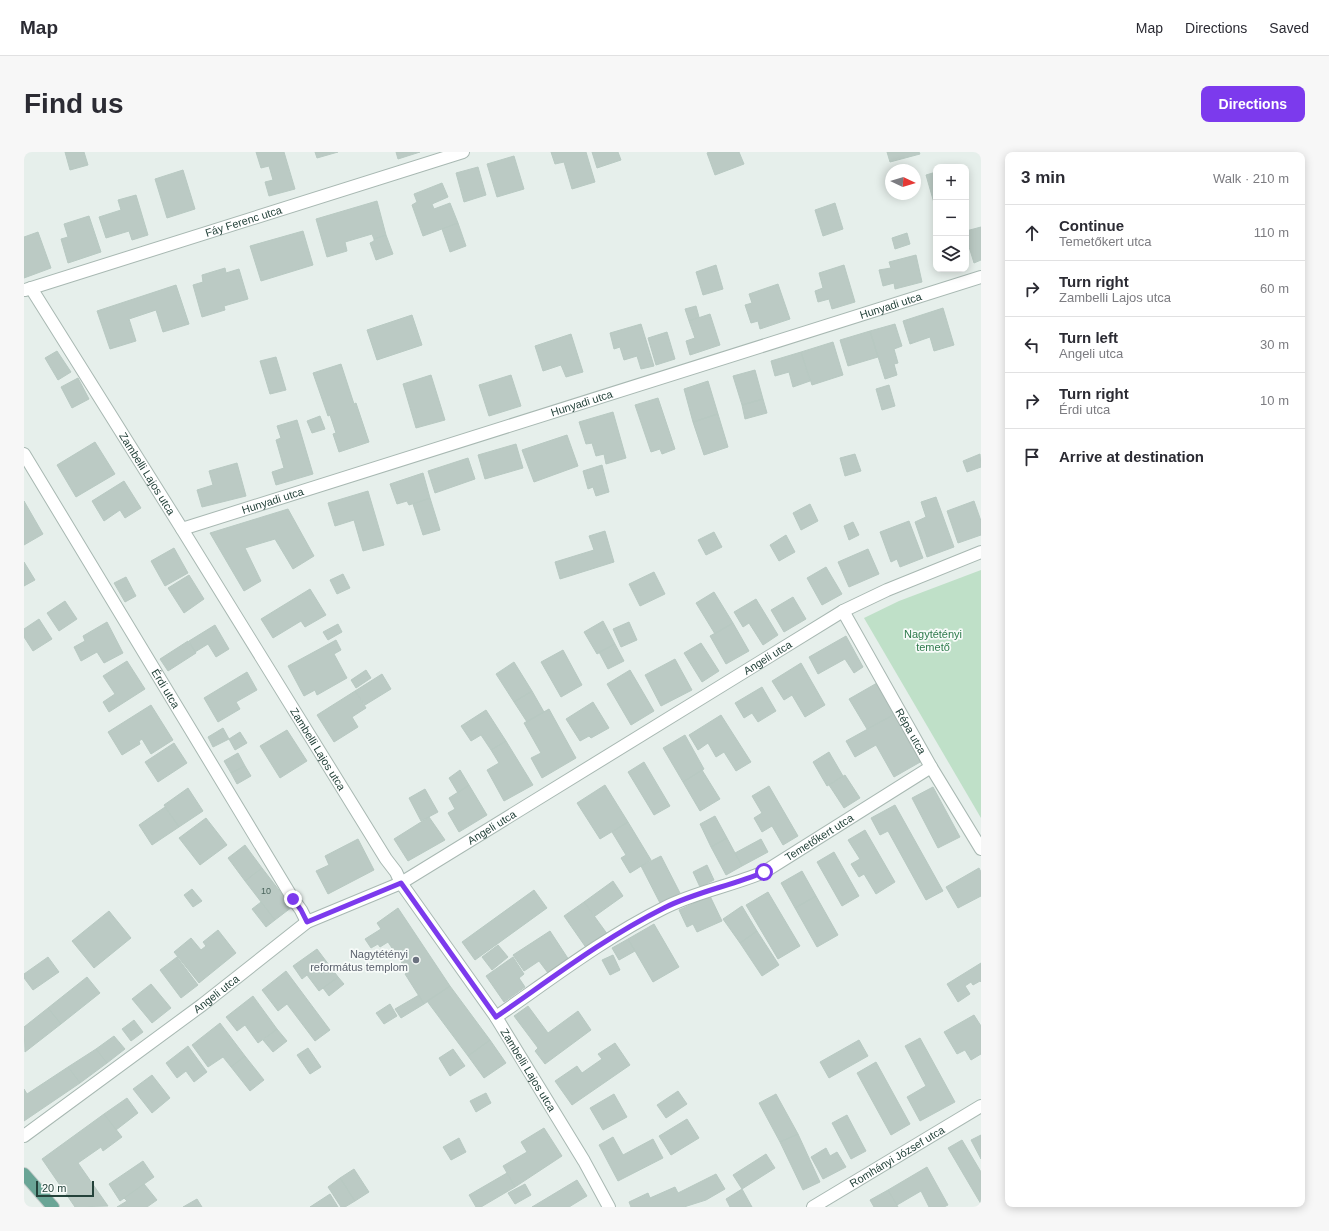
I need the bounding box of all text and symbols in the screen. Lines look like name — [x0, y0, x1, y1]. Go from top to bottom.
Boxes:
text: Map — [20, 17, 58, 38]
text: Map — [1136, 20, 1163, 36]
text: Directions — [1185, 20, 1247, 36]
text: Saved — [1269, 20, 1309, 36]
button: Directions — [1201, 86, 1305, 122]
text: Find us — [24, 88, 124, 119]
north arrow — [885, 164, 921, 200]
map controls — [933, 164, 969, 272]
button: + — [933, 164, 969, 200]
text: 3 min — [1021, 168, 1065, 187]
text: Walk · 210 m — [1213, 171, 1289, 186]
button: − — [933, 200, 969, 236]
street label: Fáy Ferenc utca — [204, 203, 284, 239]
text: Continue — [1059, 217, 1124, 234]
icon: ahead — [1021, 222, 1043, 244]
text: 110 m — [1254, 225, 1289, 240]
text: Temetőkert utca — [1059, 234, 1152, 249]
button: layers — [933, 236, 969, 272]
text: Turn right — [1059, 273, 1129, 290]
icon: right — [1021, 278, 1043, 300]
text: 60 m — [1260, 281, 1289, 296]
street label: Hunyadi utca — [858, 290, 924, 321]
text: Zambelli Lajos utca — [1059, 290, 1171, 305]
text: Turn left — [1059, 329, 1118, 346]
icon: left — [1021, 334, 1043, 356]
text: 30 m — [1260, 337, 1289, 352]
text: Angeli utca — [1059, 346, 1123, 361]
text: Turn right — [1059, 385, 1129, 402]
street label: Hunyadi utca — [549, 387, 615, 418]
icon: right — [1021, 390, 1043, 412]
text: 10 m — [1260, 393, 1289, 408]
text: Érdi utca — [1059, 402, 1110, 417]
street label: Zambelli Lajos utca — [117, 430, 178, 518]
icon: arrive — [1021, 446, 1043, 468]
text: Arrive at destination — [1059, 448, 1204, 465]
street label: Hunyadi utca — [240, 485, 306, 516]
park label: Nagytétényi temető — [904, 628, 962, 653]
street label: Angeli utca — [741, 638, 795, 677]
street label: Érdi utca — [149, 667, 183, 711]
street label: Zambelli Lajos utca — [288, 705, 348, 793]
street label: Répa utca — [893, 706, 929, 757]
street label: Angeli utca — [465, 807, 519, 847]
street label: Temetőkert utca — [783, 811, 856, 863]
route start — [755, 863, 773, 881]
house number: 10 — [261, 886, 271, 896]
route end — [284, 890, 302, 908]
place label: Nagytétényi református templom — [310, 948, 408, 973]
marker: Nagytétényi református templom — [411, 955, 421, 965]
street label: Angeli utca — [191, 972, 242, 1015]
street label: Zambelli Lajos utca — [498, 1026, 559, 1114]
street label: Romhányi József utca — [847, 1123, 947, 1190]
scale bar — [36, 1179, 94, 1198]
text: 20 m — [42, 1182, 66, 1194]

